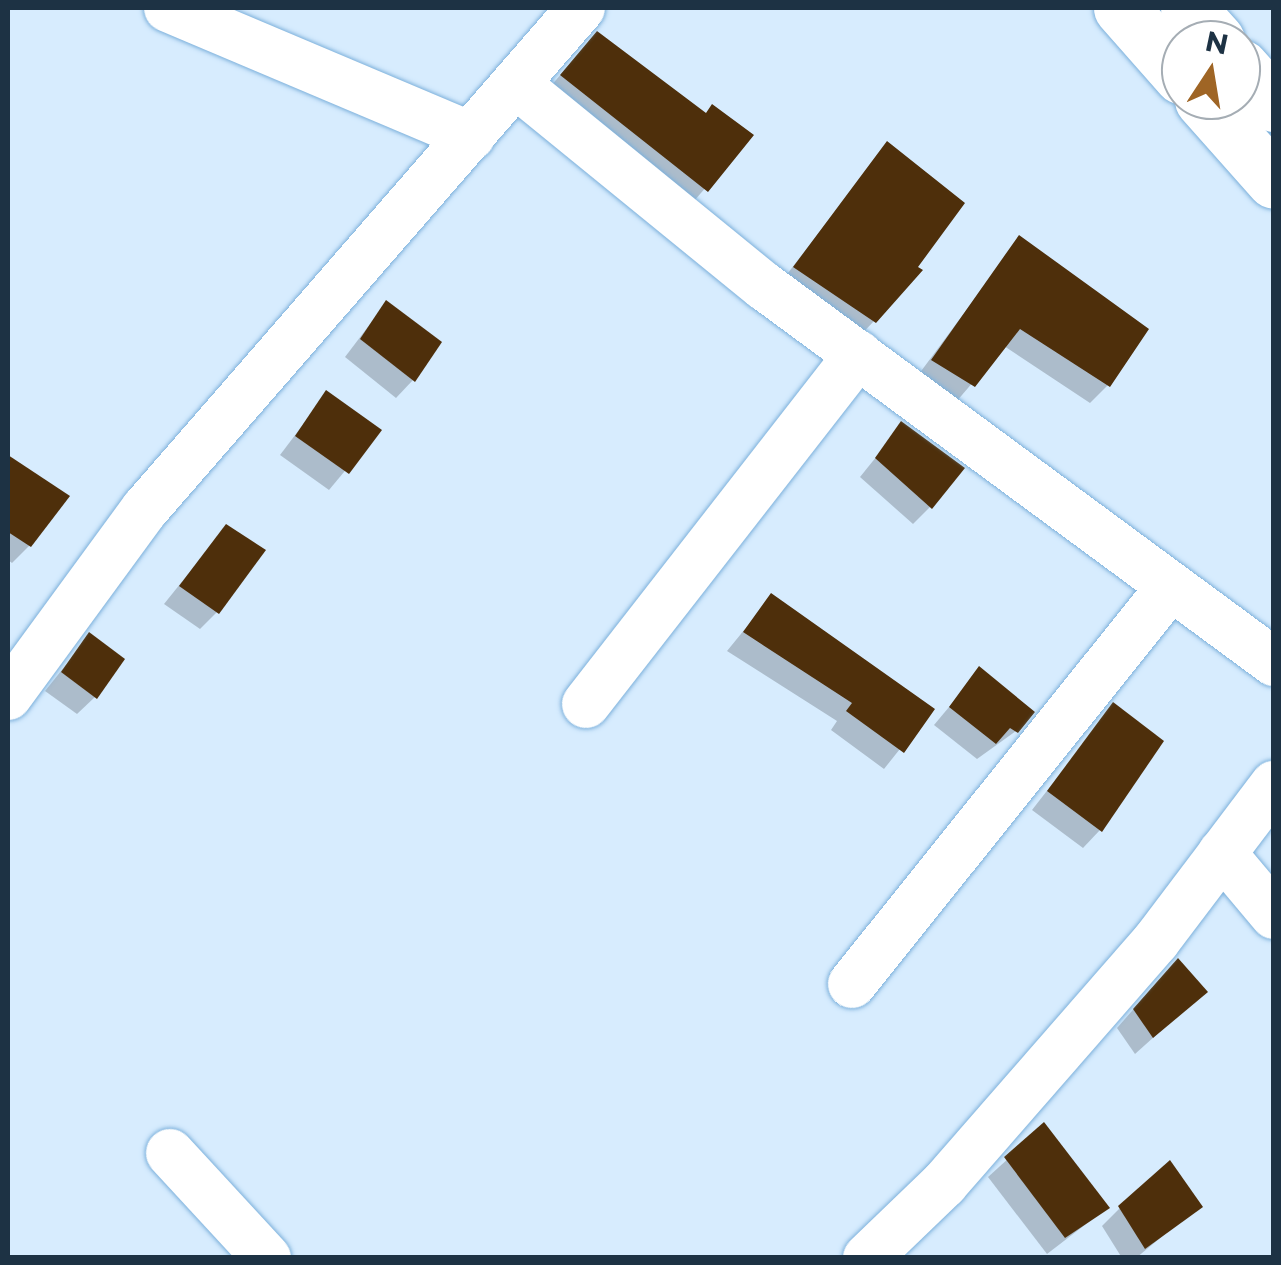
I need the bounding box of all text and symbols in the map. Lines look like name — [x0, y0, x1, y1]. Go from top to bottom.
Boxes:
north arrow — [1161, 20, 1261, 120]
text: N — [1202, 24, 1231, 62]

